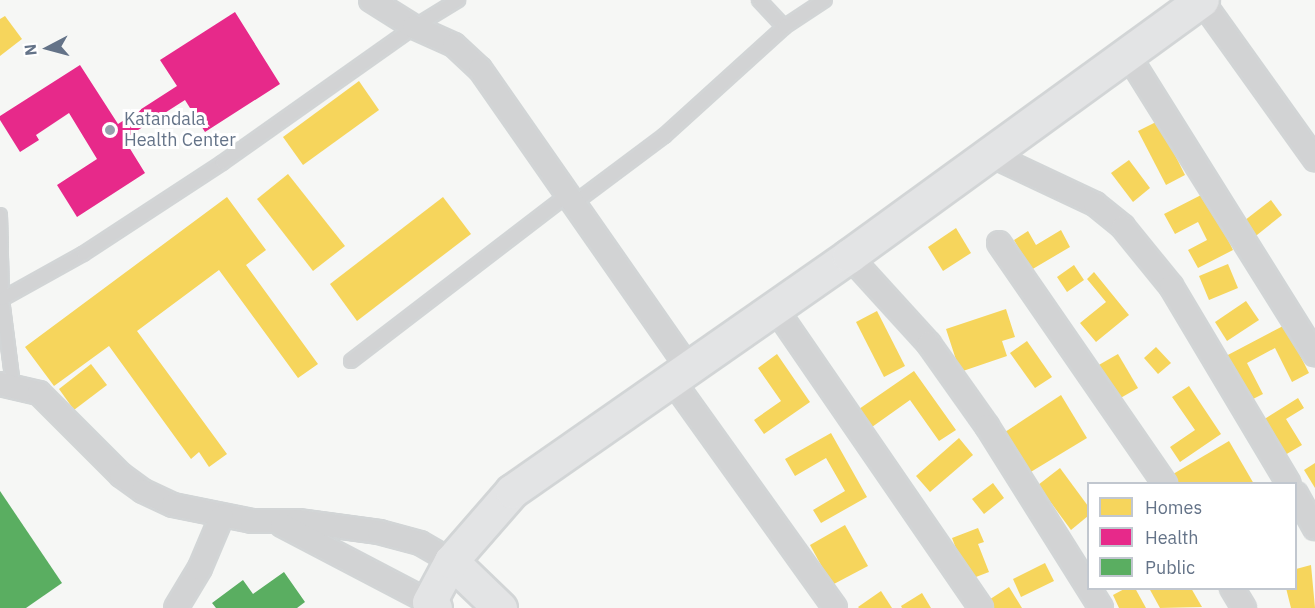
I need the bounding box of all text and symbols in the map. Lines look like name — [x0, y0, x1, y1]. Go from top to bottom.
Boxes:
north arrow — [18, 18, 78, 78]
text: N — [20, 43, 41, 57]
place label: Katandala Health Center — [124, 109, 236, 152]
marker: Katandala Health Center — [101, 121, 119, 139]
legend — [1087, 482, 1297, 590]
text: Homes — [1145, 496, 1202, 519]
text: Health — [1145, 526, 1199, 549]
text: Public — [1145, 556, 1195, 579]

